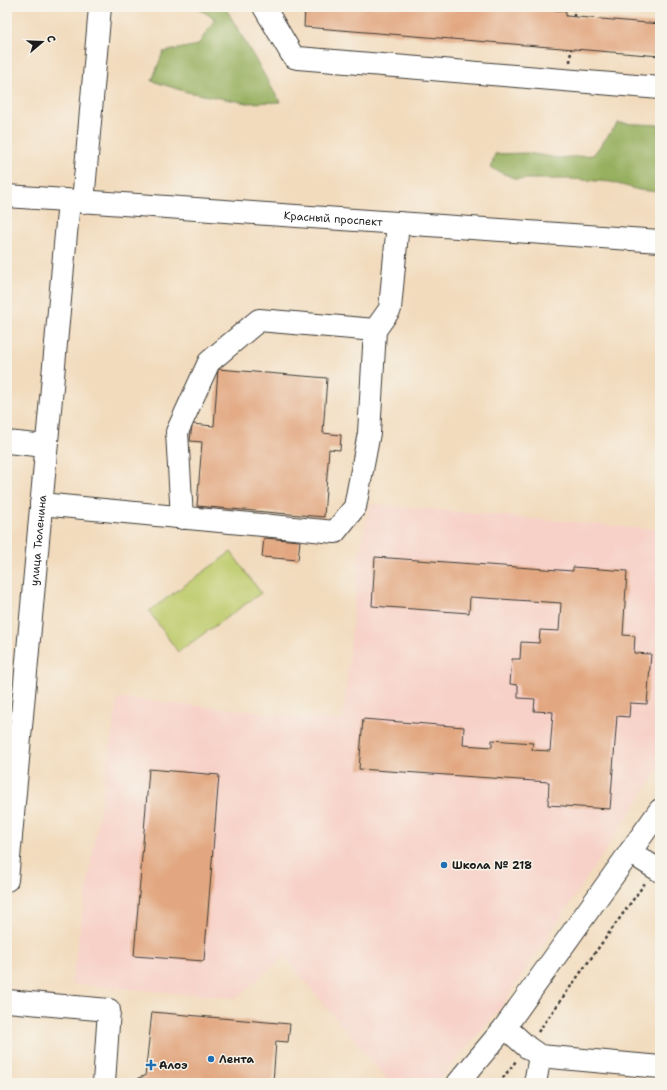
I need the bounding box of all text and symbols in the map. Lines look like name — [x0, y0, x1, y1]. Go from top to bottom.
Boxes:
north arrow — [22, 22, 62, 62]
text: С — [43, 33, 59, 45]
street label: Красный проспект — [283, 208, 383, 230]
street label: улица Тюленина — [27, 494, 50, 587]
place label: Школа № 218 — [452, 858, 532, 873]
marker: Школа № 218 — [439, 860, 449, 870]
place label: Лента — [219, 1052, 254, 1067]
marker: Лента — [206, 1054, 216, 1064]
place label: Алоэ — [159, 1058, 187, 1073]
marker: Алоэ — [146, 1060, 156, 1070]

